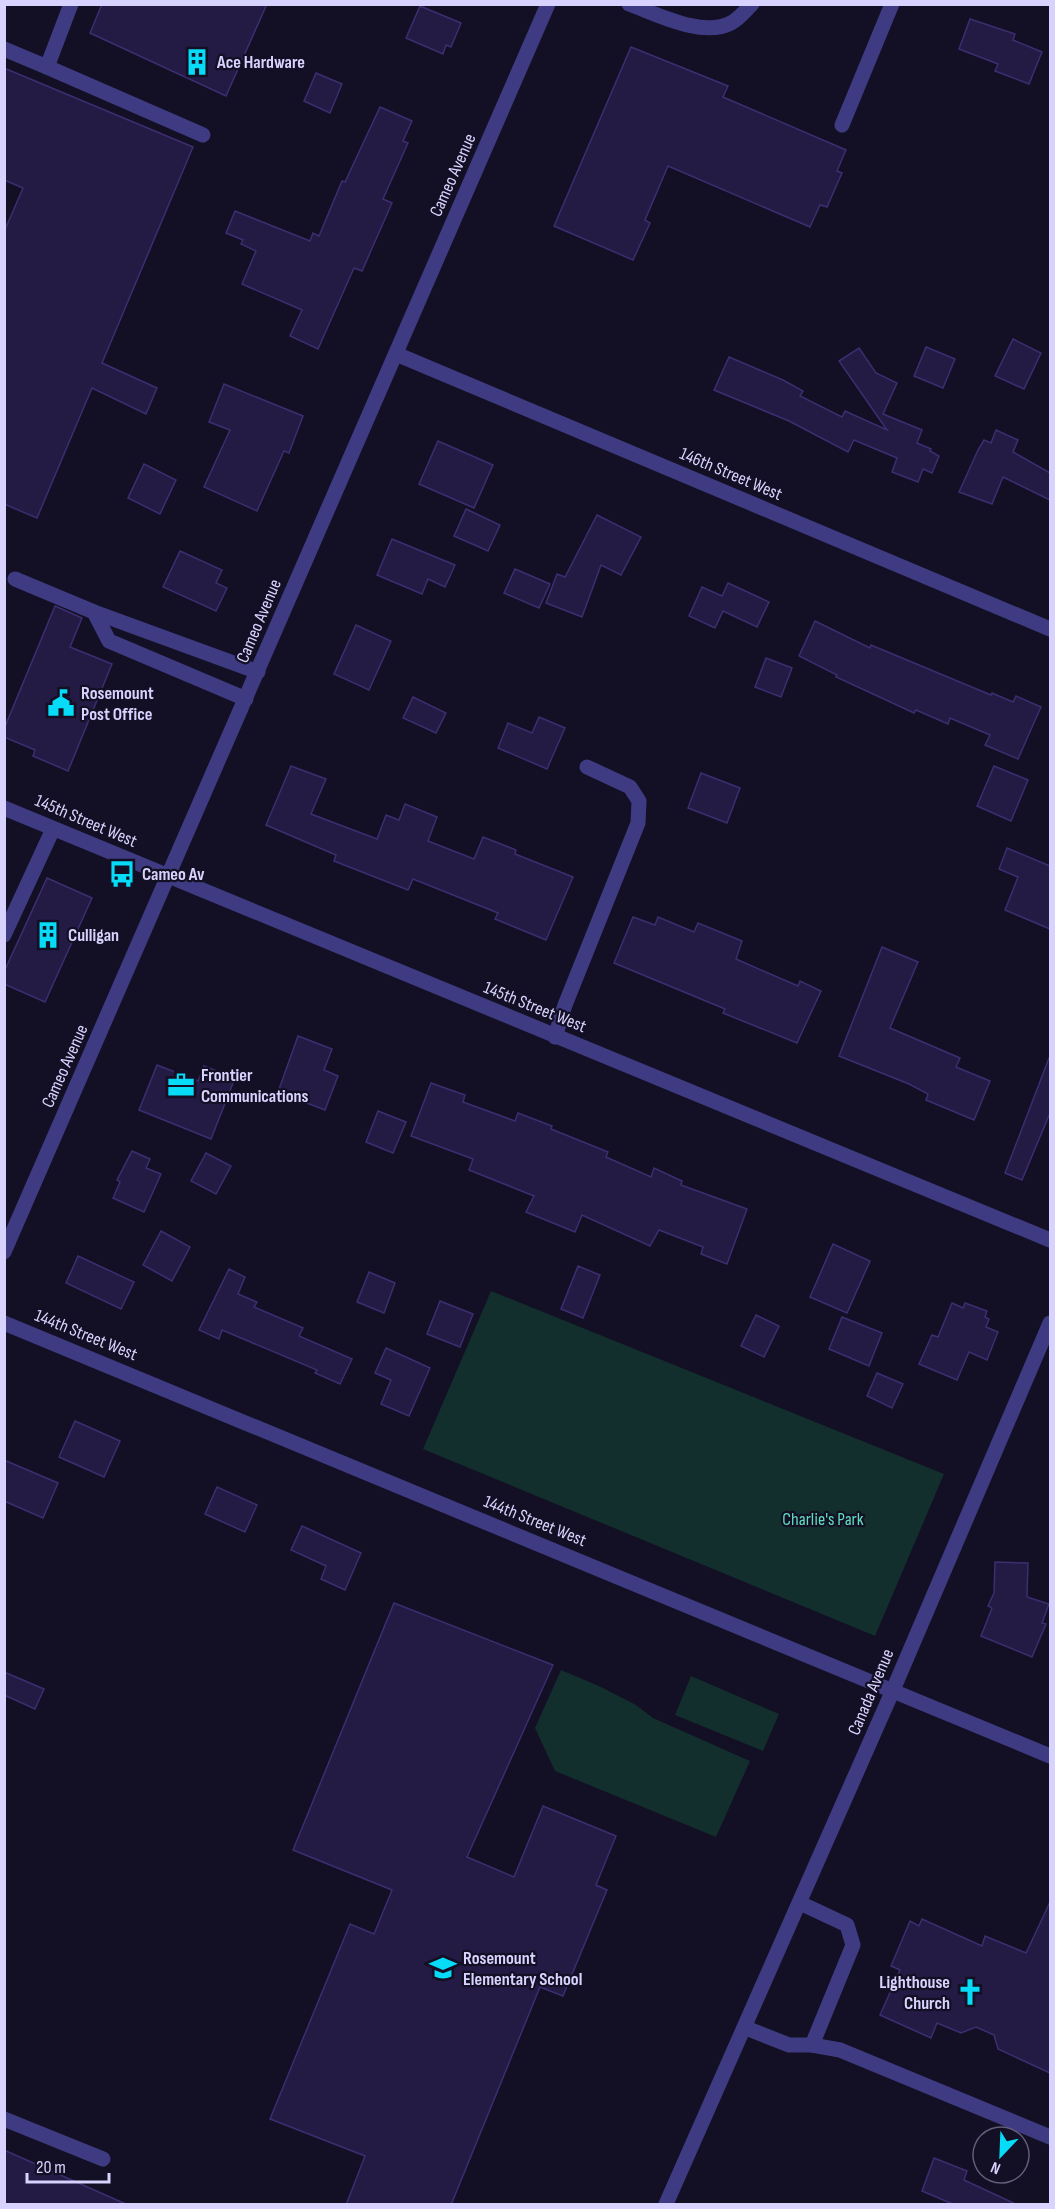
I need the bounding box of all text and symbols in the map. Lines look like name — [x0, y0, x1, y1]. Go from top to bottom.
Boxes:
building icon: Ace Hardware — [182, 47, 212, 77]
place label: Ace Hardware — [216, 52, 305, 73]
street label: Cameo Avenue — [425, 130, 481, 220]
street label: 146th Street West — [677, 443, 786, 505]
street label: Cameo Avenue — [232, 576, 286, 666]
place label: Rosemount Post Office — [81, 683, 154, 725]
public building icon: Rosemount Post Office — [46, 688, 76, 718]
street label: 145th Street West — [32, 790, 141, 852]
bus stop icon: Cameo Av — [107, 859, 137, 889]
place label: Cameo Av — [142, 864, 205, 885]
building icon: Culligan — [33, 920, 63, 950]
place label: Culligan — [68, 925, 119, 946]
street label: 145th Street West — [481, 977, 590, 1037]
street label: Cameo Avenue — [37, 1021, 93, 1111]
place label: Frontier Communications — [201, 1065, 309, 1107]
office icon: Frontier Communications — [166, 1070, 196, 1100]
street label: 144th Street West — [32, 1305, 141, 1365]
street label: 144th Street West — [481, 1491, 590, 1551]
park label: Charlie's Park — [782, 1509, 864, 1530]
street label: Canada Avenue — [843, 1646, 899, 1738]
place label: Rosemount Elementary School — [463, 1948, 582, 1990]
school or university icon: Rosemount Elementary School — [428, 1953, 458, 1983]
place label: Lighthouse Church — [879, 1972, 950, 2014]
church icon: Lighthouse Church — [955, 1977, 985, 2007]
north arrow — [971, 2125, 1031, 2185]
scale bar — [27, 2146, 110, 2184]
text: 20 m — [36, 2157, 66, 2178]
text: N — [988, 2157, 1003, 2178]

